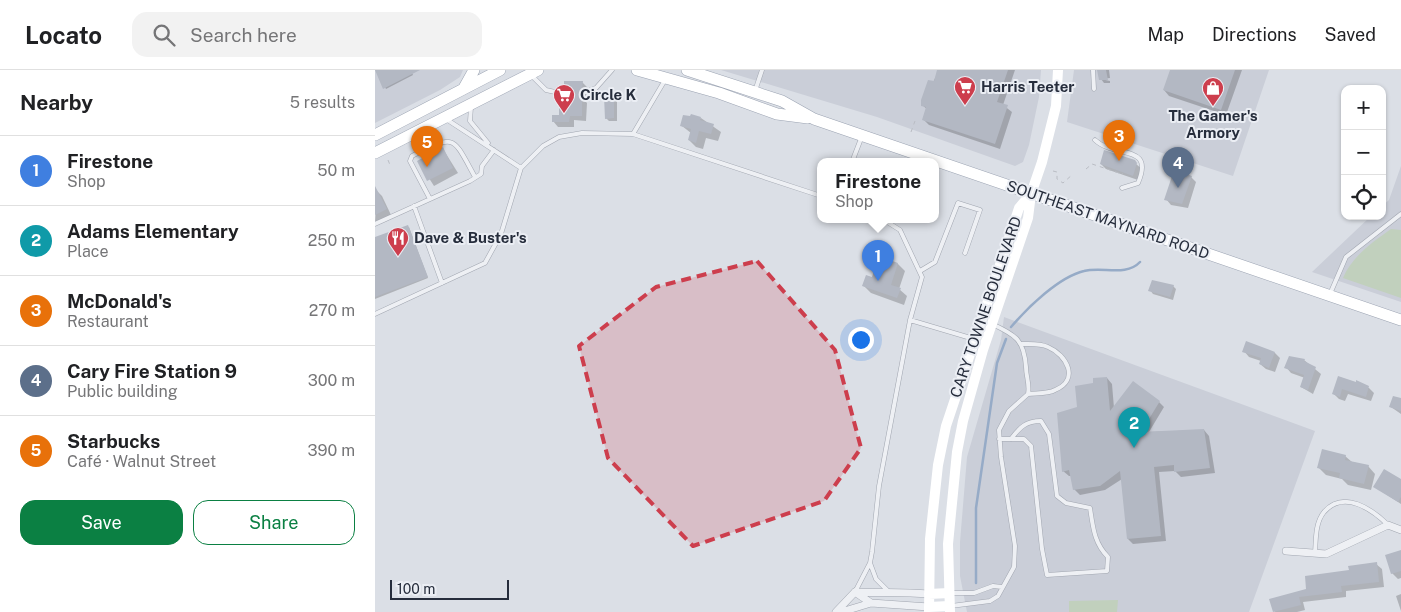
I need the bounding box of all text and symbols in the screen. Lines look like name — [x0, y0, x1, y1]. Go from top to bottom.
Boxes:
search box — [132, 12, 482, 57]
text: Locato — [25, 21, 102, 49]
icon: search — [150, 21, 178, 49]
text: Search here — [190, 24, 297, 46]
text: Map — [1147, 24, 1184, 45]
text: Directions — [1212, 24, 1297, 45]
text: Saved — [1325, 24, 1376, 45]
supermarket icon: Harris Teeter — [953, 75, 977, 106]
shop icon: The Gamer's Armory — [1201, 76, 1225, 107]
place label: Harris Teeter — [981, 78, 1075, 95]
supermarket icon: Circle K — [552, 83, 576, 114]
map controls — [1341, 85, 1386, 220]
button: + — [1341, 85, 1386, 130]
place label: Circle K — [580, 86, 637, 103]
text: Nearby — [20, 90, 93, 115]
text: 5 results — [290, 93, 355, 112]
place label: The Gamer's Armory — [1168, 107, 1258, 141]
pin: 3 — [1103, 120, 1135, 161]
pin: 5 — [411, 126, 443, 167]
button: − — [1341, 130, 1386, 175]
pin: 4 — [1162, 147, 1194, 188]
text: Firestone — [67, 150, 153, 172]
popup — [817, 158, 939, 223]
text: 1 — [33, 161, 39, 180]
text: 50 m — [317, 161, 355, 180]
text: Firestone — [835, 170, 921, 192]
text: Shop — [67, 172, 106, 191]
button: locate — [1341, 175, 1386, 220]
street label: SOUTHEAST MAYNARD ROAD — [1005, 177, 1212, 262]
text: Shop — [835, 192, 873, 211]
street label: CARY TOWNE BOULEVARD — [946, 214, 1025, 400]
text: Adams Elementary — [67, 220, 239, 242]
restaurant icon: Dave & Buster's — [386, 226, 410, 257]
place label: Dave & Buster's — [414, 229, 527, 246]
text: 2 — [31, 231, 41, 250]
text: 250 m — [308, 231, 355, 250]
pin: 1 — [862, 240, 894, 281]
text: Place — [67, 242, 109, 261]
text: McDonald's — [67, 290, 172, 312]
text: 3 — [31, 301, 41, 320]
text: 270 m — [309, 301, 355, 320]
text: Restaurant — [67, 312, 149, 331]
your location — [848, 327, 874, 353]
text: Cary Fire Station 9 — [67, 360, 237, 382]
text: 4 — [31, 371, 41, 390]
text: 300 m — [308, 371, 355, 390]
text: Public building — [67, 382, 178, 401]
pin: 2 — [1118, 407, 1150, 448]
text: Starbucks — [67, 430, 160, 452]
text: 5 — [31, 441, 41, 460]
text: 390 m — [308, 441, 355, 460]
text: Café · Walnut Street — [67, 452, 216, 471]
button: Save — [20, 500, 183, 545]
button: Share — [193, 500, 355, 545]
scale bar — [390, 577, 509, 600]
text: 100 m — [397, 581, 435, 597]

